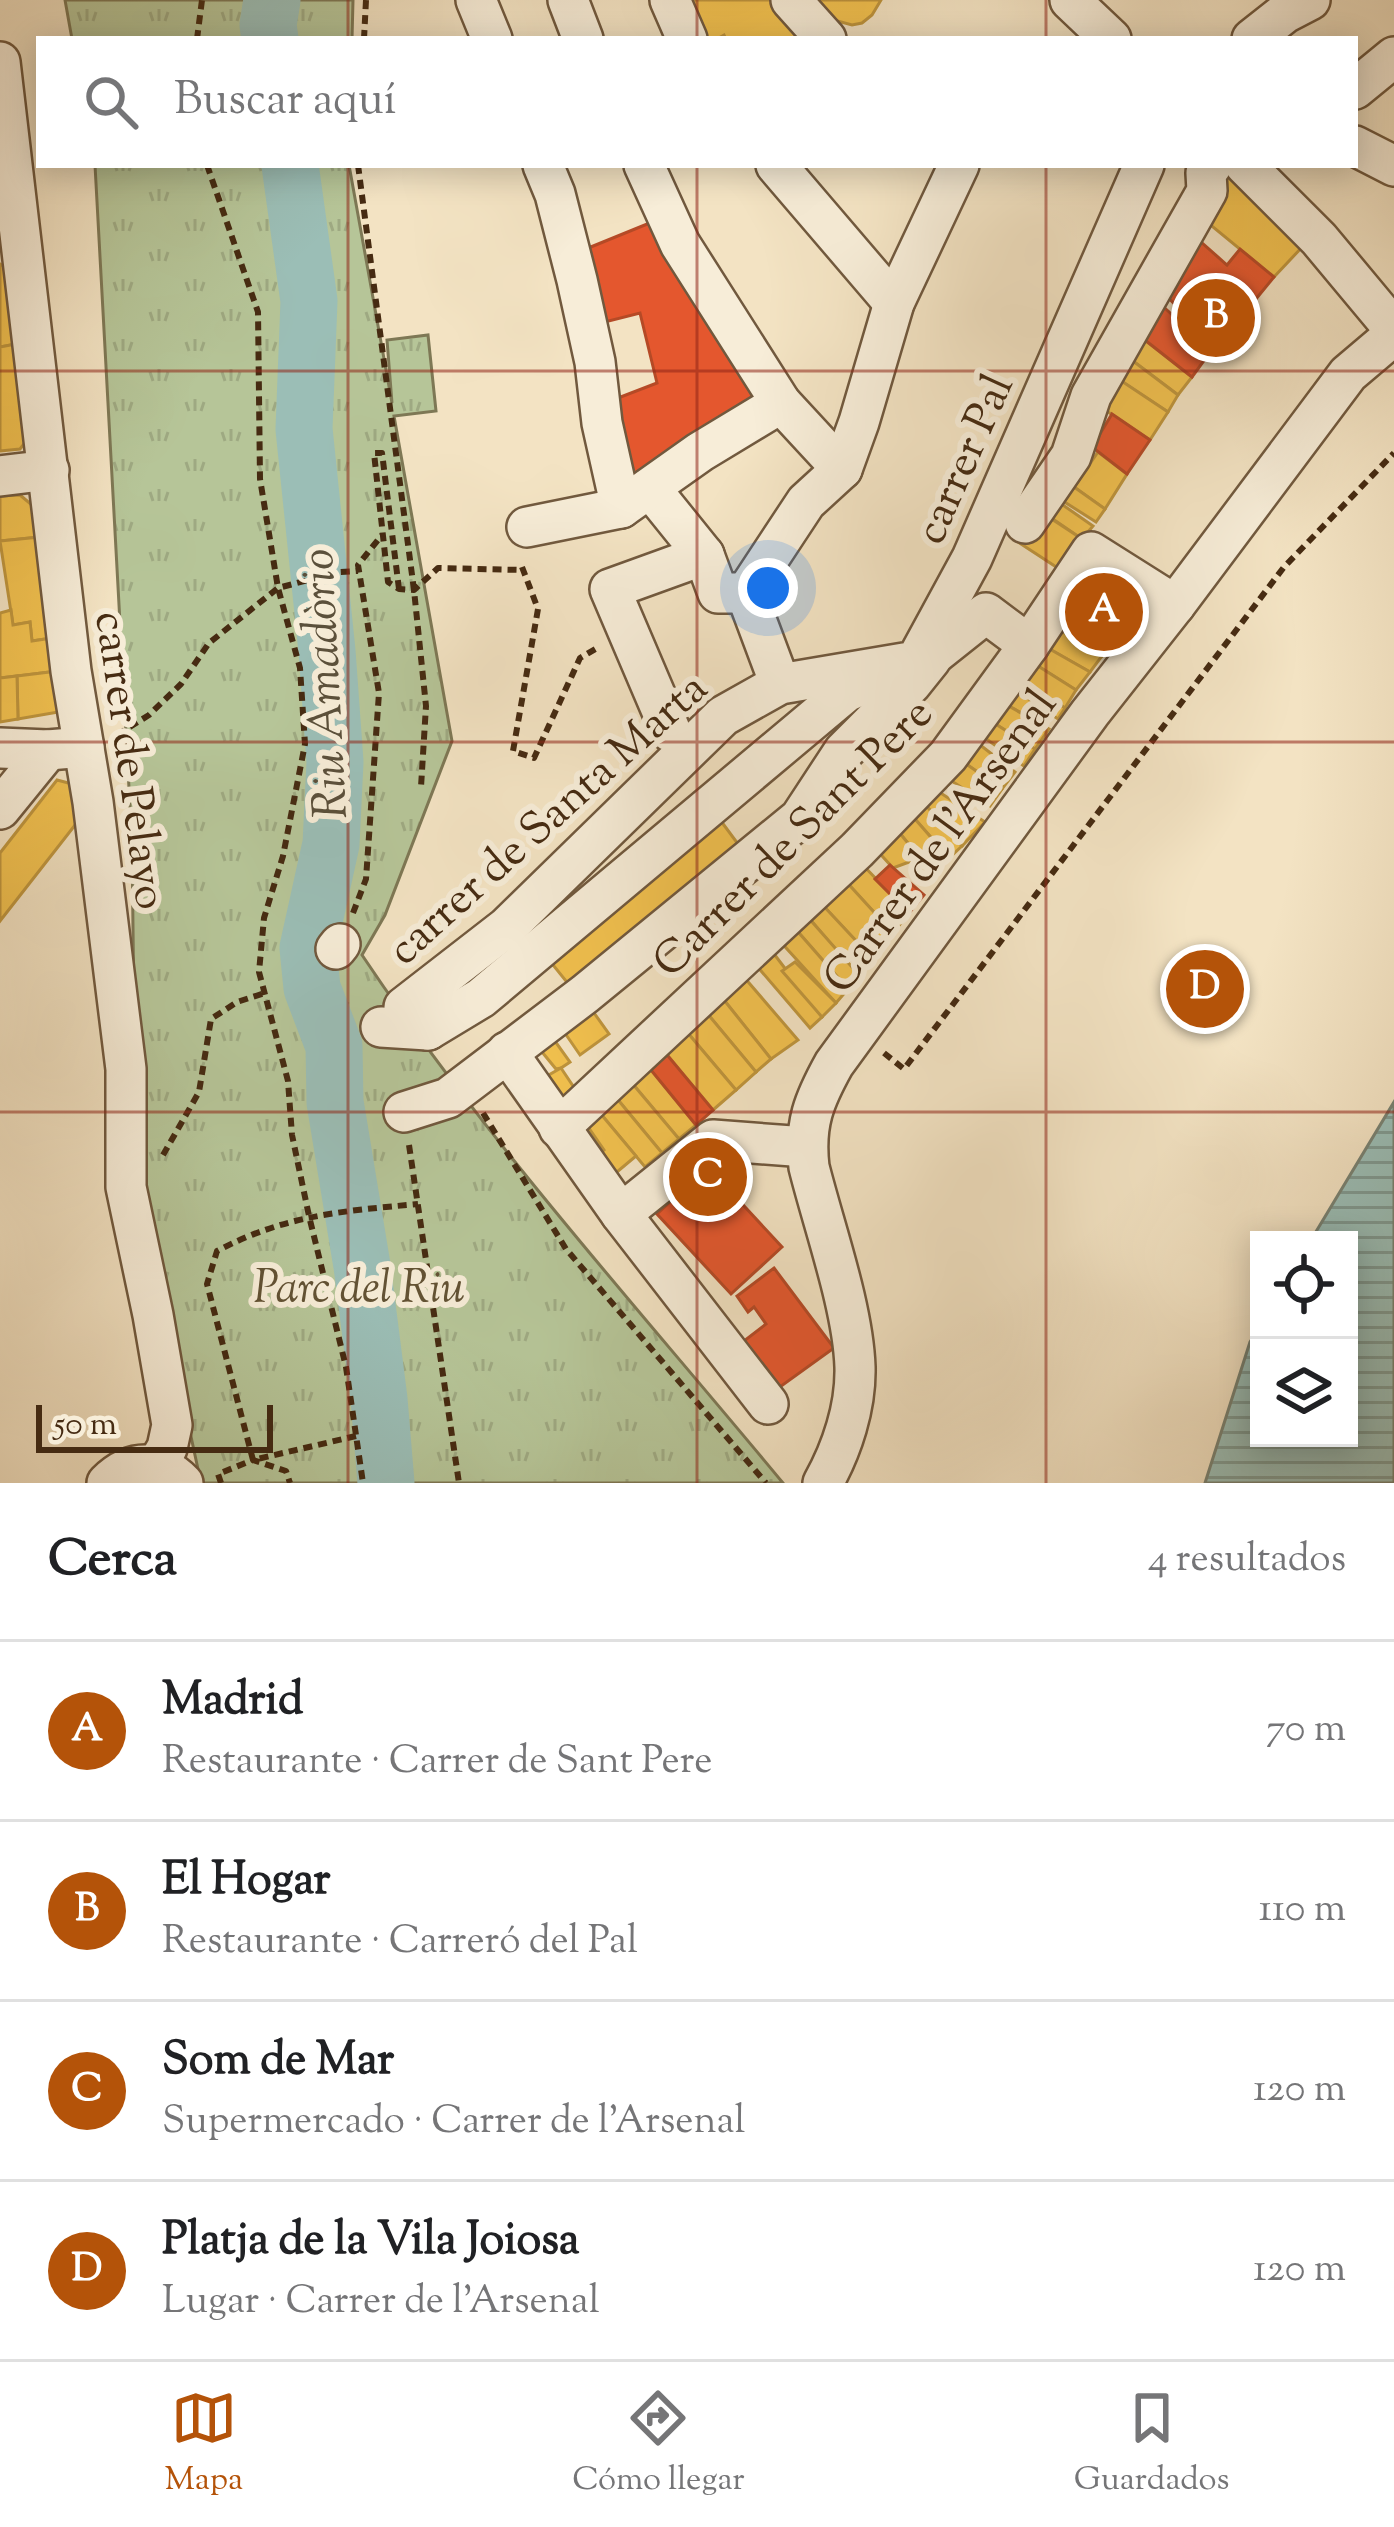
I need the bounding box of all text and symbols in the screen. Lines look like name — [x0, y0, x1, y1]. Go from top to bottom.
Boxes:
search box — [36, 36, 1358, 168]
icon: search — [78, 69, 144, 135]
text: Buscar aquí — [174, 70, 396, 135]
pin: B — [1177, 273, 1255, 363]
street label: carrer Pal — [901, 365, 1033, 556]
water label: Riu Amadòrio — [286, 547, 369, 821]
your location — [738, 558, 798, 618]
pin: A — [1065, 567, 1143, 657]
street label: carrer de Pelayo — [74, 608, 181, 914]
street label: carrer de Santa Marta — [375, 659, 724, 983]
street label: Carrer de l'Arsenal — [810, 678, 1075, 1009]
street label: Carrer de Sant Pere — [640, 685, 950, 995]
pin: D — [1166, 944, 1244, 1034]
pin: C — [669, 1132, 747, 1222]
map controls — [1250, 1231, 1358, 1447]
button: locate — [1250, 1231, 1358, 1339]
park label: Parc del Riu — [253, 1258, 465, 1323]
button: layers — [1250, 1339, 1358, 1447]
scale bar — [36, 1399, 273, 1452]
text: 50 m — [54, 1402, 117, 1450]
text: Cerca — [48, 1525, 177, 1598]
text: 4 resultados — [1148, 1533, 1346, 1589]
text: Madrid — [162, 1670, 303, 1735]
text: A — [71, 1703, 103, 1759]
text: 70 m — [1266, 1703, 1346, 1759]
text: Restaurante · Carrer de Sant Pere — [162, 1735, 712, 1791]
text: El Hogar — [162, 1850, 330, 1915]
text: B — [75, 1883, 99, 1939]
text: 110 m — [1259, 1883, 1346, 1939]
text: Restaurante · Carreró del Pal — [162, 1915, 638, 1971]
text: Som de Mar — [162, 2030, 394, 2095]
text: C — [71, 2063, 103, 2119]
text: 120 m — [1253, 2063, 1346, 2119]
text: Supermercado · Carrer de l'Arsenal — [162, 2095, 745, 2151]
text: Platja de la Vila Joiosa — [162, 2210, 580, 2275]
text: D — [72, 2243, 102, 2299]
text: 120 m — [1253, 2243, 1346, 2299]
text: Lugar · Carrer de l'Arsenal — [162, 2275, 600, 2331]
tab: Mapa — [164, 2385, 243, 2505]
tab: Cómo llegar — [572, 2385, 745, 2505]
tab: Guardados — [1074, 2385, 1230, 2505]

